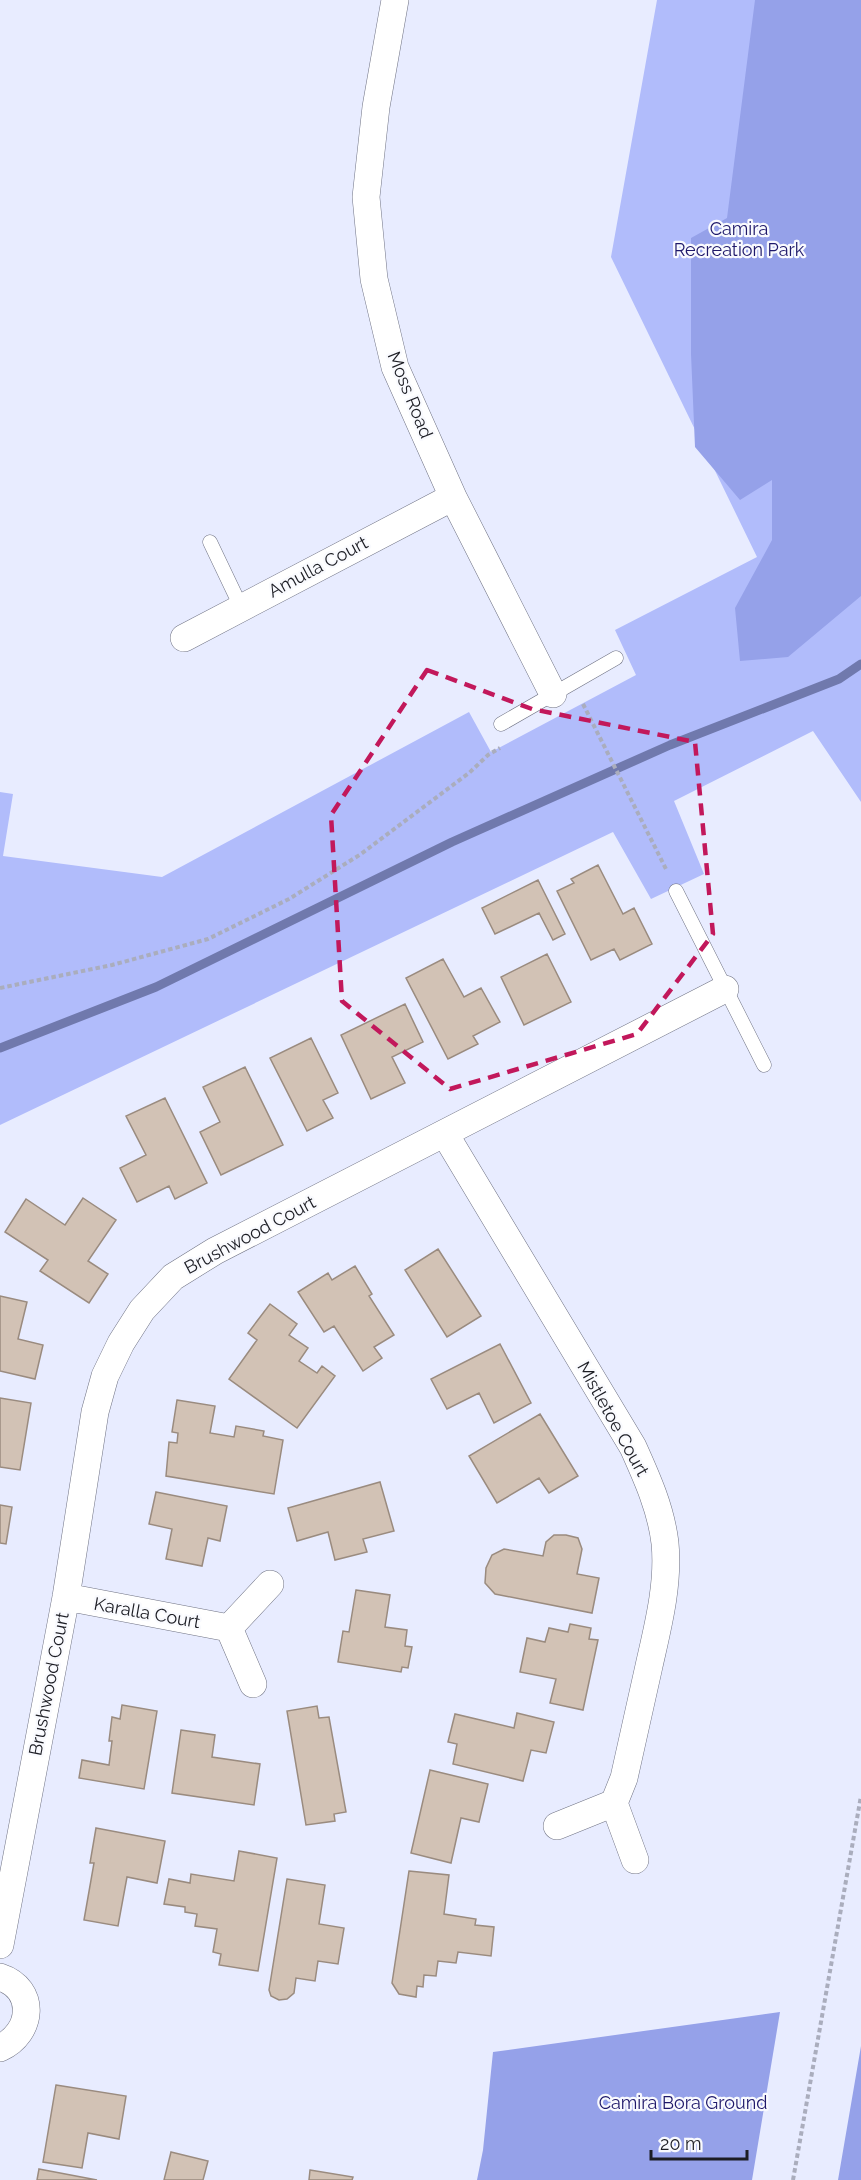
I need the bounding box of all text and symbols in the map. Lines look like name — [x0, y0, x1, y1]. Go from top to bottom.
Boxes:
park label: Camira Recreation Park — [674, 218, 805, 260]
street label: Moss Road — [384, 348, 437, 441]
street label: Amulla Court — [264, 532, 371, 602]
street label: Brushwood Court — [181, 1191, 319, 1278]
street label: Mistletoe Court — [573, 1358, 654, 1480]
street label: Karalla Court — [92, 1593, 202, 1632]
street label: Brushwood Court — [24, 1610, 73, 1757]
park label: Camira Bora Ground — [599, 2092, 767, 2113]
scale bar — [651, 2123, 747, 2161]
text: 20 m — [660, 2133, 702, 2154]

